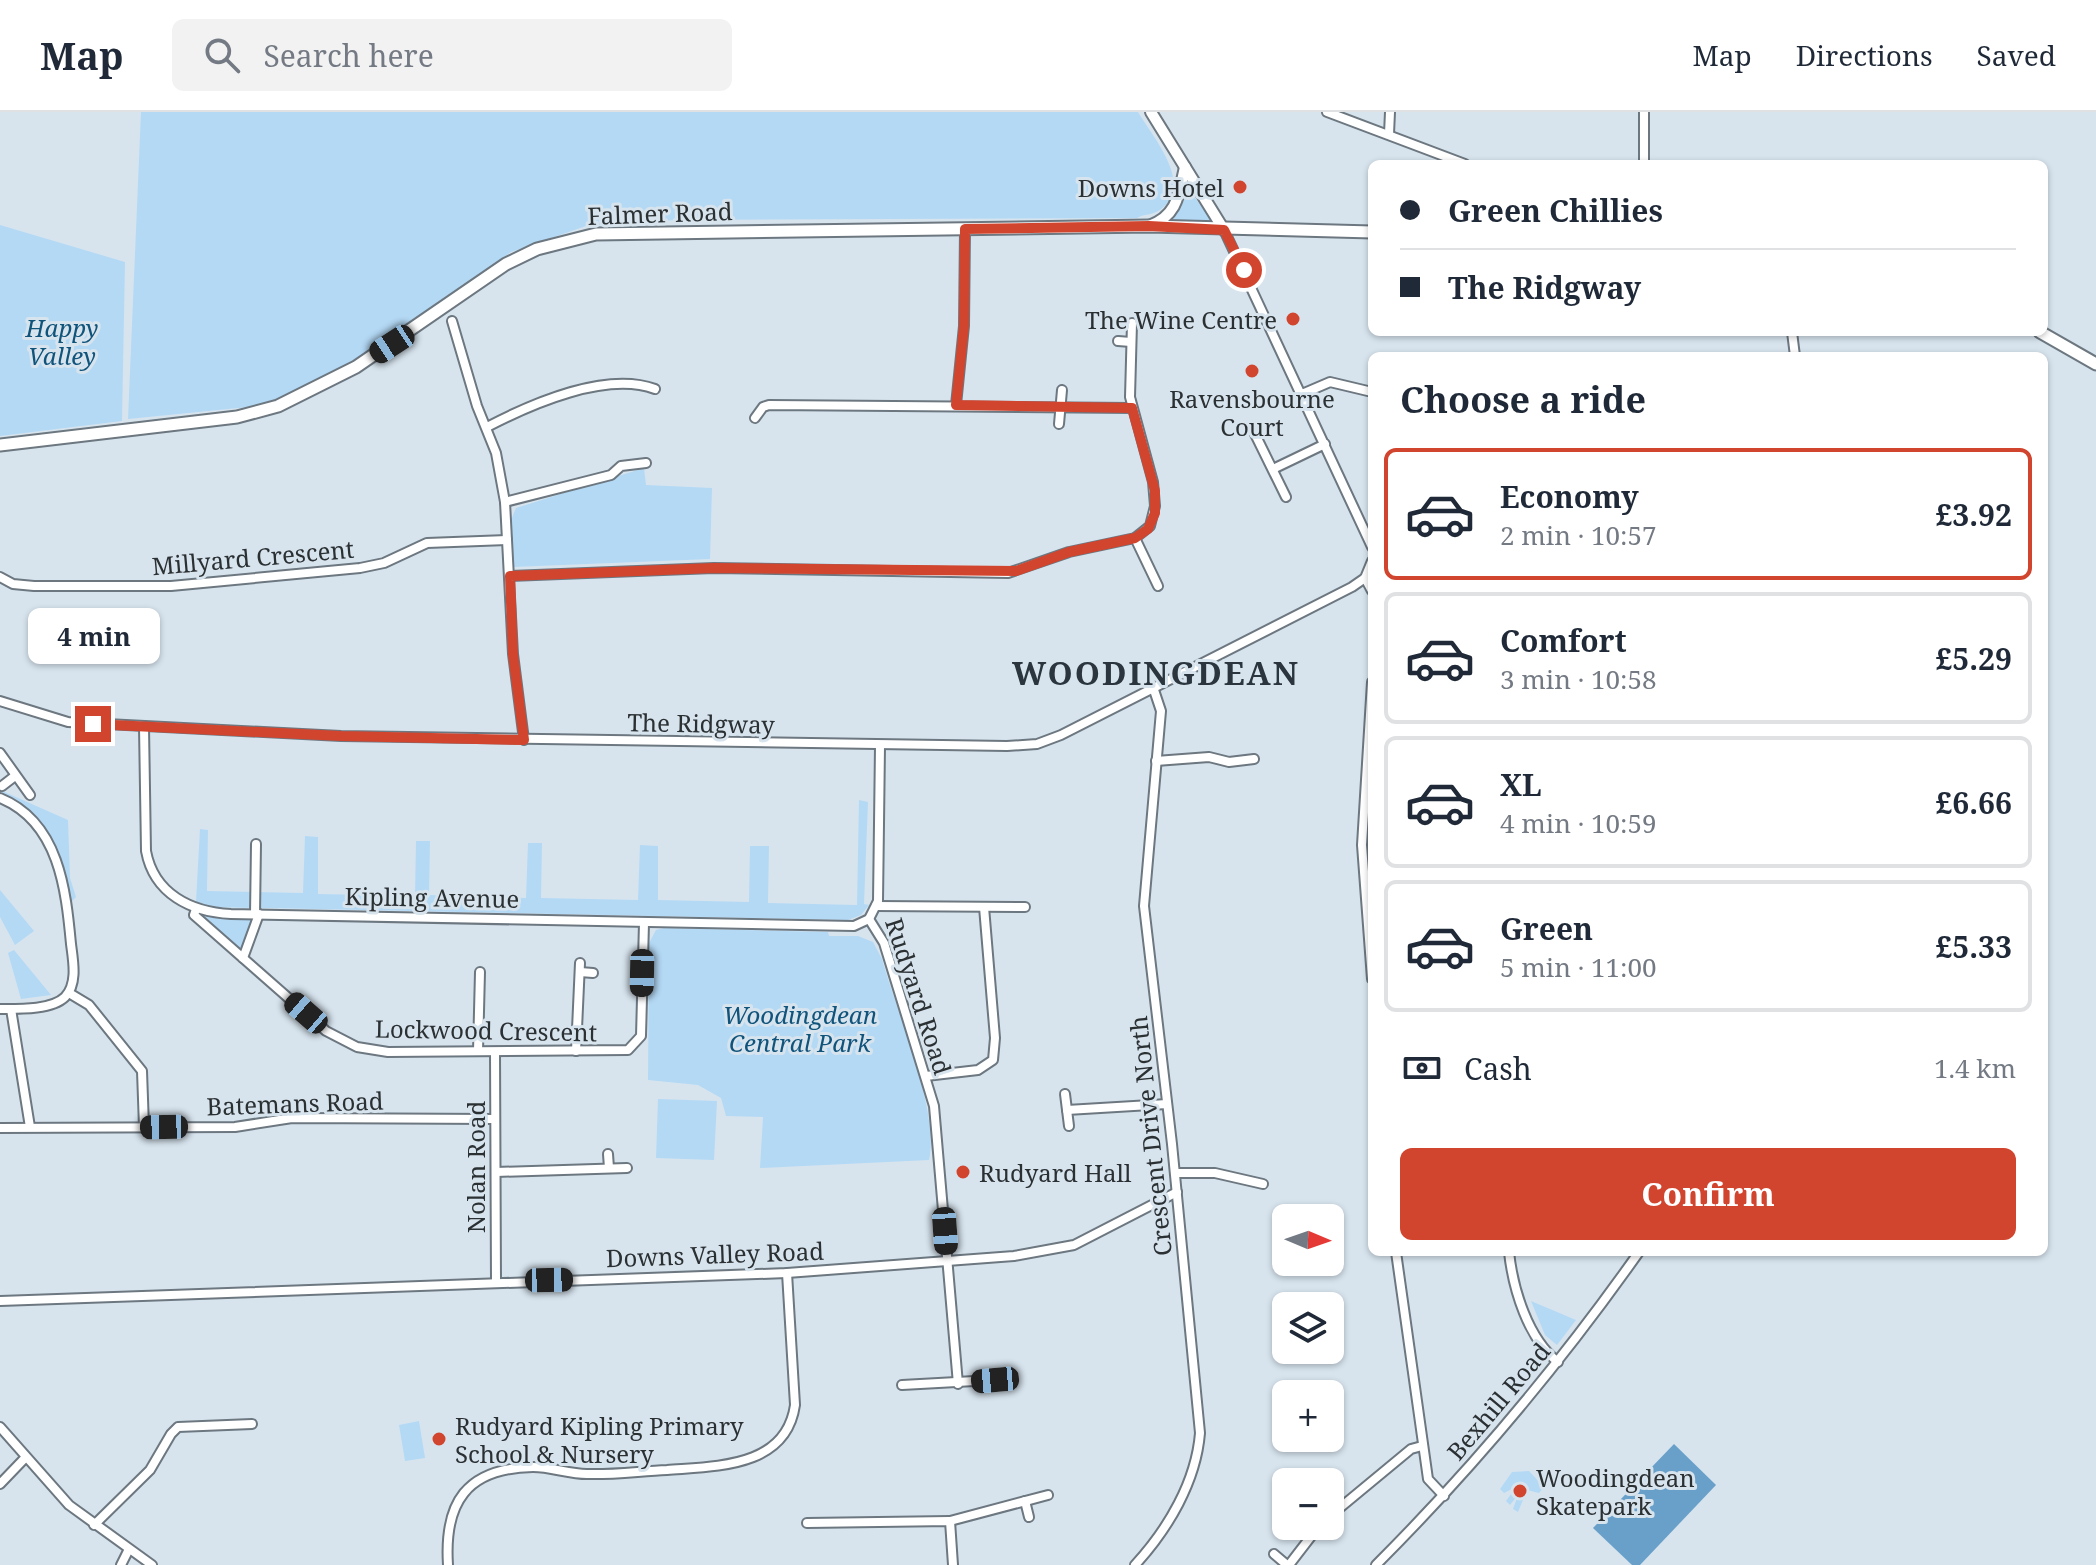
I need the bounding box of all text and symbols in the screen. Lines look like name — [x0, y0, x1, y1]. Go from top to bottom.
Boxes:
search box — [172, 19, 732, 91]
text: Map — [40, 29, 124, 81]
icon: search — [200, 33, 244, 77]
text: Search here — [264, 35, 434, 76]
text: Map — [1692, 36, 1752, 74]
text: Directions — [1796, 36, 1933, 74]
text: Saved — [1977, 36, 2056, 74]
place label: Downs Hotel — [1078, 171, 1225, 204]
marker: Downs Hotel — [1231, 178, 1249, 196]
text: Green Chillies — [1448, 190, 1663, 231]
street label: Falmer Road — [587, 194, 733, 232]
route start — [1226, 252, 1262, 288]
text: The Ridgway — [1448, 267, 1641, 308]
place label: The Wine Centre — [1085, 303, 1277, 336]
marker: The Wine Centre — [1284, 310, 1302, 328]
park label: Happy Valley — [25, 311, 98, 372]
car — [365, 321, 419, 367]
marker: Ravensbourne Court — [1243, 362, 1261, 380]
text: Choose a ride — [1400, 375, 1646, 424]
place label: Ravensbourne Court — [1169, 382, 1335, 443]
text: Economy — [1500, 476, 1639, 517]
icon: car — [1404, 478, 1476, 550]
text: £3.92 — [1936, 494, 2012, 535]
text: 2 min · 10:57 — [1500, 517, 1657, 553]
street label: Millyard Crescent — [151, 532, 355, 582]
callout: 4 min — [27, 608, 159, 664]
text: 4 min — [57, 618, 131, 654]
text: Comfort — [1500, 620, 1627, 661]
icon: car — [1404, 622, 1476, 694]
text: £5.29 — [1936, 638, 2012, 679]
district label: WOODINGDEAN — [1012, 651, 1300, 694]
text: 3 min · 10:58 — [1500, 661, 1657, 697]
street label: The Ridgway — [627, 705, 775, 741]
route end — [75, 706, 111, 742]
text: XL — [1500, 764, 1542, 805]
icon: car — [1404, 766, 1476, 838]
text: £6.66 — [1936, 782, 2012, 823]
text: 4 min · 10:59 — [1500, 805, 1657, 841]
street label: Kipling Avenue — [344, 879, 520, 915]
text: Green — [1500, 908, 1593, 949]
icon: car — [1404, 910, 1476, 982]
street label: Rudyard Road — [878, 913, 960, 1079]
text: £5.33 — [1936, 926, 2012, 967]
car — [630, 949, 654, 997]
text: 5 min · 11:00 — [1500, 949, 1657, 985]
car — [280, 988, 332, 1038]
park label: Woodingdean Central Park — [723, 998, 877, 1059]
street label: Lockwood Crescent — [375, 1012, 597, 1048]
street label: Crescent Drive North — [1121, 1014, 1179, 1258]
icon: cash — [1400, 1046, 1444, 1090]
text: Cash — [1464, 1048, 1532, 1089]
text: 1.4 km — [1934, 1050, 2016, 1086]
street label: Batemans Road — [206, 1083, 384, 1123]
street label: Nolan Road — [459, 1100, 492, 1233]
car — [140, 1115, 188, 1139]
button: Confirm — [1400, 1148, 2016, 1240]
place label: Rudyard Hall — [979, 1156, 1132, 1189]
marker: Rudyard Hall — [954, 1163, 972, 1181]
north arrow — [1272, 1204, 1344, 1276]
map controls — [1272, 1204, 1344, 1540]
car — [931, 1206, 959, 1256]
street label: Downs Valley Road — [605, 1234, 825, 1274]
car — [525, 1268, 573, 1292]
button: layers — [1272, 1292, 1344, 1364]
street label: Bexhill Road — [1439, 1335, 1557, 1467]
car — [970, 1366, 1020, 1394]
button: + — [1272, 1380, 1344, 1452]
place label: Rudyard Kipling Primary School & Nursery — [455, 1409, 744, 1470]
marker: Rudyard Kipling Primary School & Nursery — [430, 1430, 448, 1448]
place label: Woodingdean Skatepark — [1536, 1461, 1695, 1522]
button: − — [1272, 1468, 1344, 1540]
marker: Woodingdean Skatepark — [1511, 1482, 1529, 1500]

